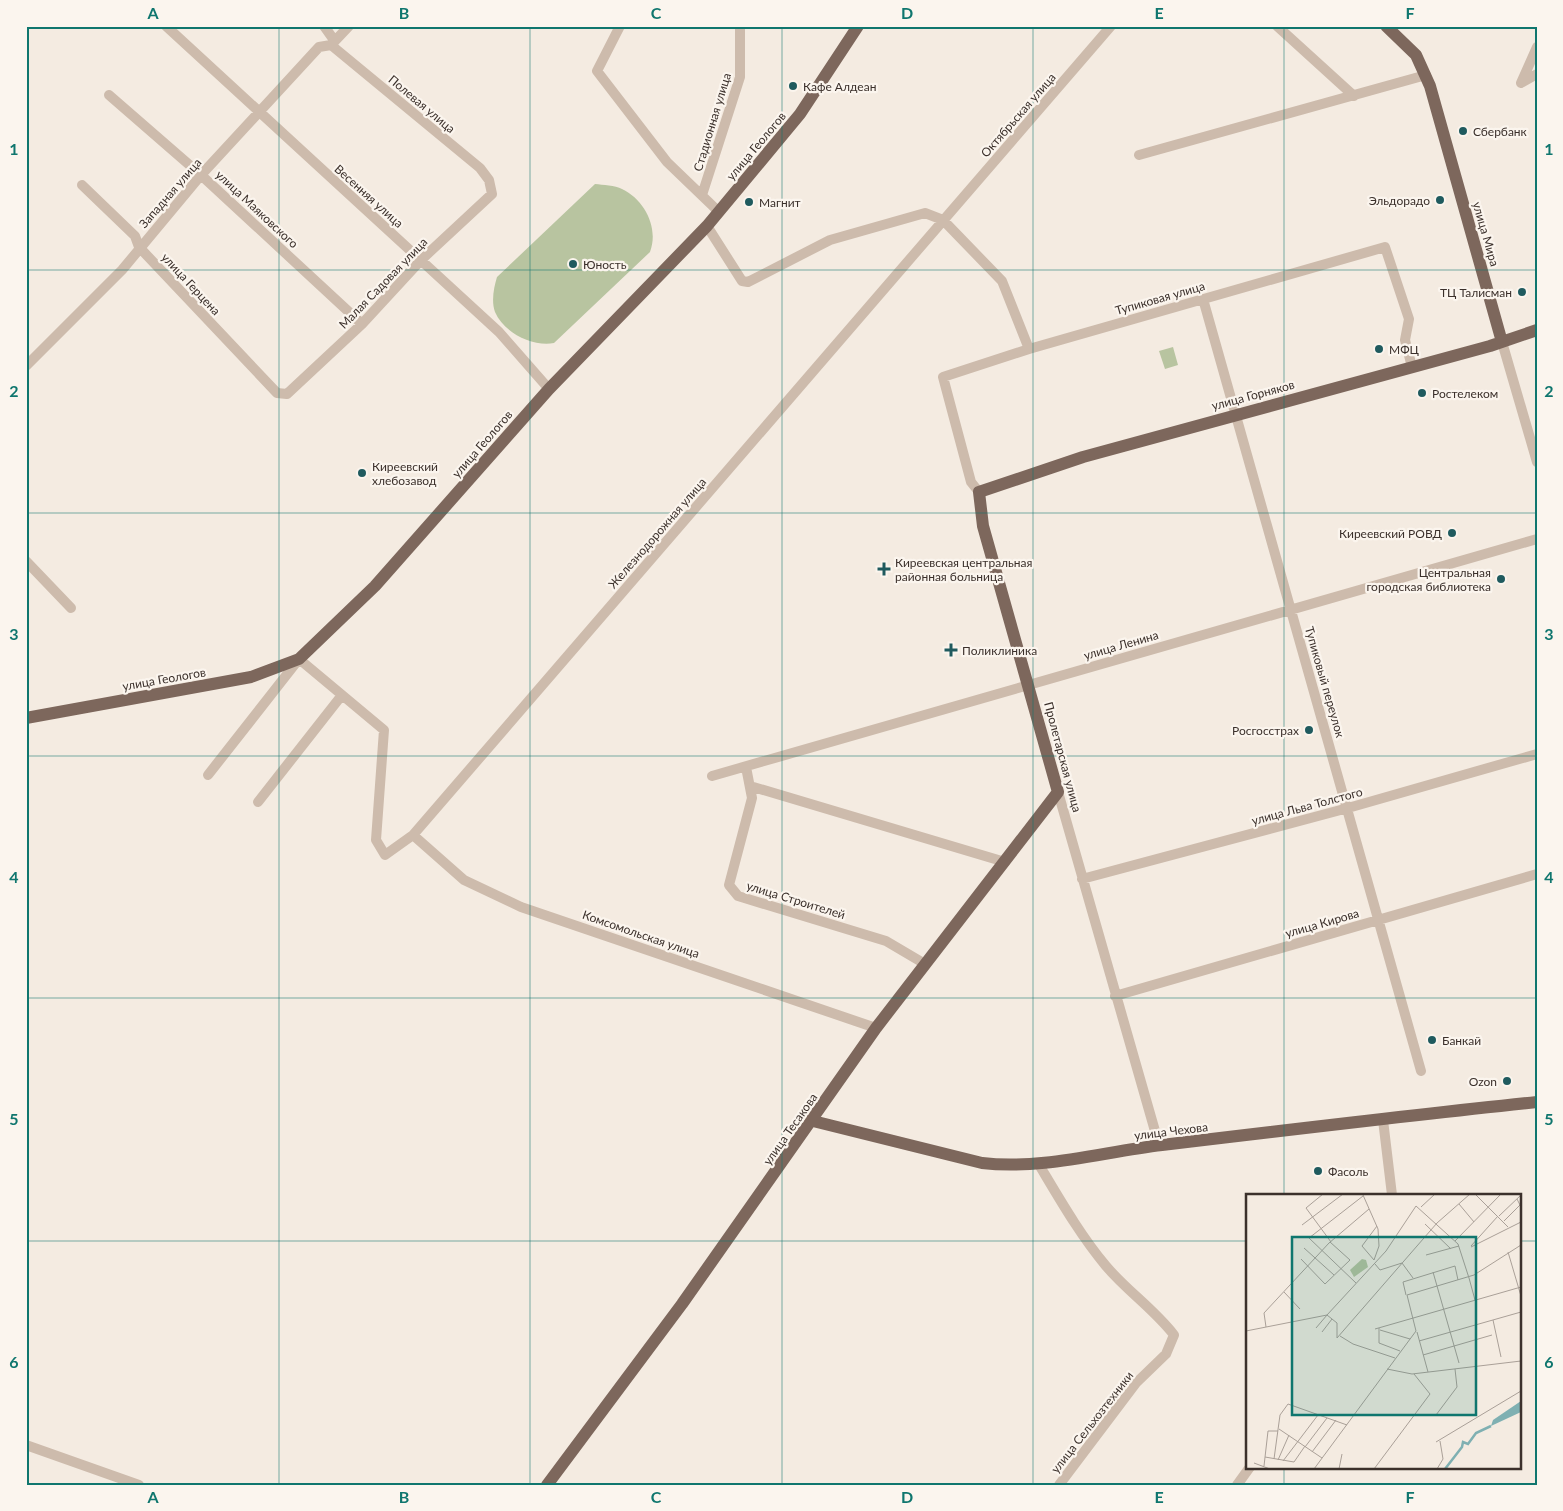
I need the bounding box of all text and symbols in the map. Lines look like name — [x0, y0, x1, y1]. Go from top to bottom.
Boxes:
text: A — [146, 3, 159, 22]
text: B — [399, 3, 409, 22]
text: C — [651, 3, 662, 22]
text: D — [901, 3, 913, 22]
text: E — [1154, 3, 1164, 22]
text: F — [1405, 3, 1415, 22]
street label: Октябрьская улица — [977, 70, 1059, 160]
street label: Стадионная улица — [690, 71, 734, 173]
street label: Полевая улица — [386, 72, 458, 136]
place label: Кафе Алдеан — [803, 79, 876, 94]
marker: Кафе Алдеан — [787, 80, 799, 92]
street label: улица Геологов — [723, 109, 789, 183]
place label: Сбербанк — [1473, 124, 1528, 139]
marker: Сбербанк — [1457, 125, 1469, 137]
text: 1 — [9, 139, 19, 158]
text: 1 — [1544, 139, 1554, 158]
street label: Западная улица — [136, 155, 204, 231]
street label: Весенняя улица — [332, 161, 406, 231]
street label: улица Маяковского — [213, 167, 302, 251]
place label: Эльдорадо — [1369, 193, 1430, 208]
marker: Эльдорадо — [1434, 194, 1446, 206]
place label: Магнит — [759, 195, 801, 210]
marker: Магнит — [743, 196, 755, 208]
street label: улица Мира — [1470, 200, 1502, 268]
street label: Малая Садовая улица — [336, 234, 430, 332]
street label: улица Герцена — [158, 250, 224, 318]
place label: Юность — [583, 257, 627, 272]
marker: Юность — [567, 258, 579, 270]
street label: Тупиковая улица — [1114, 278, 1206, 318]
place label: ТЦ Талисман — [1440, 285, 1512, 300]
marker: ТЦ Талисман — [1516, 286, 1528, 298]
place label: МФЦ — [1389, 342, 1420, 357]
marker: МФЦ — [1373, 343, 1385, 355]
street label: улица Горняков — [1210, 377, 1296, 413]
text: 2 — [9, 381, 19, 400]
text: 2 — [1544, 381, 1554, 400]
place label: Ростелеком — [1432, 386, 1498, 401]
marker: Ростелеком — [1416, 387, 1428, 399]
street label: улица Геологов — [449, 407, 515, 481]
place label: Киреевский хлебозавод — [372, 459, 438, 488]
marker: Киреевский хлебозавод — [356, 467, 368, 479]
street label: Железнодорожная улица — [605, 475, 709, 591]
place label: Киреевский РОВД — [1339, 526, 1443, 541]
marker: Киреевский РОВД — [1446, 527, 1458, 539]
place label: Киреевская центральная районная больница — [895, 555, 1033, 584]
marker: Киреевская центральная районная больница — [877, 562, 891, 576]
place label: Центральная городская библиотека — [1366, 565, 1491, 594]
marker: Центральная городская библиотека — [1495, 573, 1507, 585]
text: 3 — [9, 624, 19, 643]
text: 3 — [1544, 624, 1554, 643]
street label: Тупиковый переулок — [1302, 625, 1348, 740]
street label: улица Ленина — [1082, 627, 1160, 663]
marker: Поликлиника — [944, 643, 958, 657]
place label: Поликлиника — [962, 643, 1037, 658]
street label: улица Геологов — [121, 664, 207, 694]
street label: Пролетарская улица — [1041, 700, 1085, 814]
place label: Росгосстрах — [1232, 723, 1299, 738]
marker: Росгосстрах — [1303, 724, 1315, 736]
street label: улица Льва Толстого — [1250, 784, 1364, 828]
text: 4 — [9, 867, 19, 886]
text: 4 — [1544, 867, 1554, 886]
street label: улица Строителей — [745, 878, 847, 922]
street label: улица Кирова — [1283, 905, 1361, 941]
street label: Комсомольская улица — [580, 907, 702, 961]
place label: Банкай — [1442, 1033, 1481, 1048]
marker: Банкай — [1426, 1034, 1438, 1046]
place label: Ozon — [1469, 1074, 1497, 1089]
marker: Ozon — [1501, 1075, 1513, 1087]
street label: улица Тесакова — [760, 1090, 820, 1168]
text: 5 — [9, 1109, 19, 1128]
text: 5 — [1544, 1109, 1554, 1128]
street label: улица Чехова — [1133, 1119, 1209, 1143]
place label: Фасоль — [1328, 1164, 1368, 1179]
marker: Фасоль — [1312, 1165, 1324, 1177]
inset map — [1246, 1194, 1520, 1468]
text: 6 — [9, 1352, 19, 1371]
text: 6 — [1544, 1352, 1554, 1371]
street label: улица Сельхозтехники — [1048, 1368, 1137, 1476]
text: A — [146, 1487, 159, 1506]
text: B — [399, 1487, 409, 1506]
text: C — [651, 1487, 662, 1506]
text: D — [901, 1487, 913, 1506]
text: E — [1154, 1487, 1164, 1506]
text: F — [1405, 1487, 1415, 1506]

